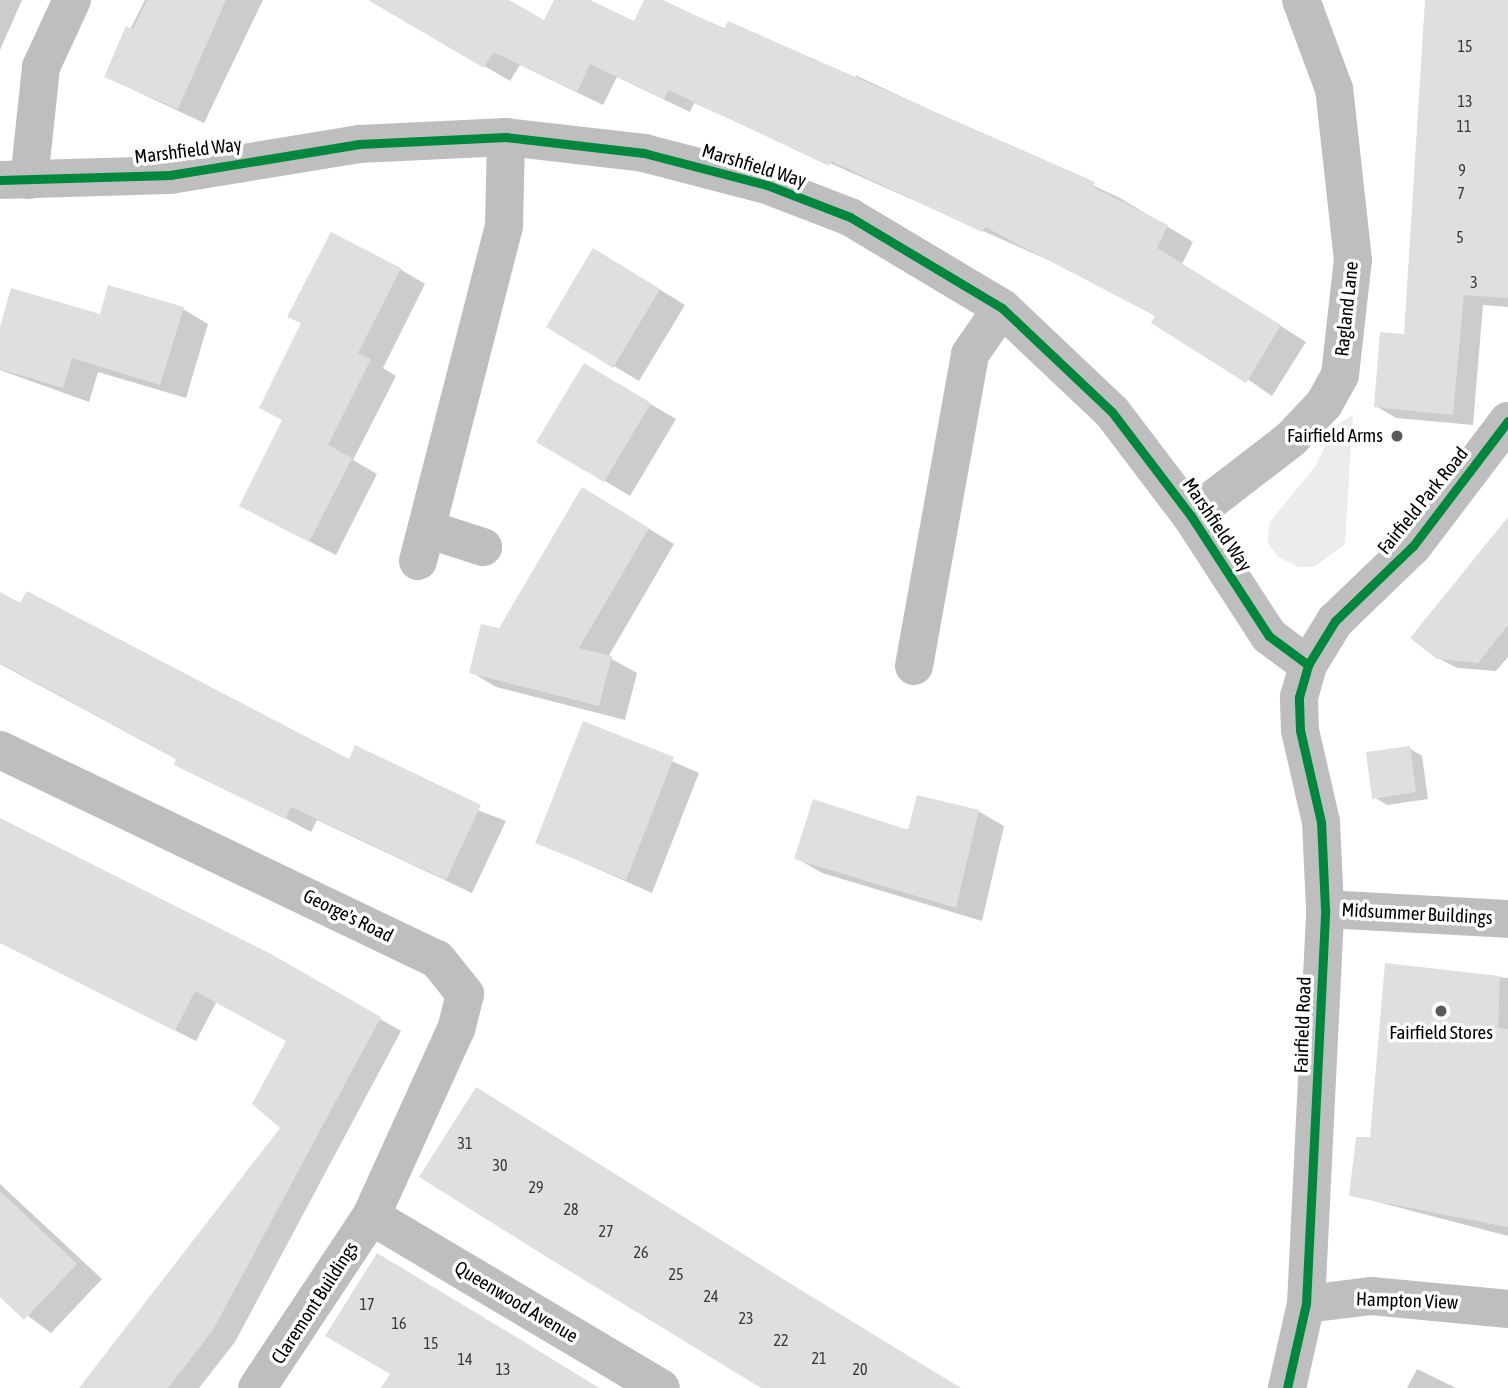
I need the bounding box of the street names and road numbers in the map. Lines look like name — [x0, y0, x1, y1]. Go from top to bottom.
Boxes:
street label: Marshfield Way — [133, 133, 243, 169]
street label: Marshfield Way — [699, 139, 809, 193]
street label: Ragland Lane — [1331, 260, 1363, 358]
street label: Fairfield Park Road — [1373, 443, 1473, 559]
street label: Marshfield Way — [1177, 474, 1257, 576]
street label: George's Road — [299, 884, 397, 948]
street label: Midsummer Buildings — [1341, 899, 1493, 929]
street label: Fairfield Road — [1290, 976, 1316, 1074]
street label: Claremont Buildings — [267, 1237, 363, 1369]
street label: Queenwood Avenue — [450, 1256, 582, 1348]
street label: Hampton View — [1356, 1288, 1458, 1314]

